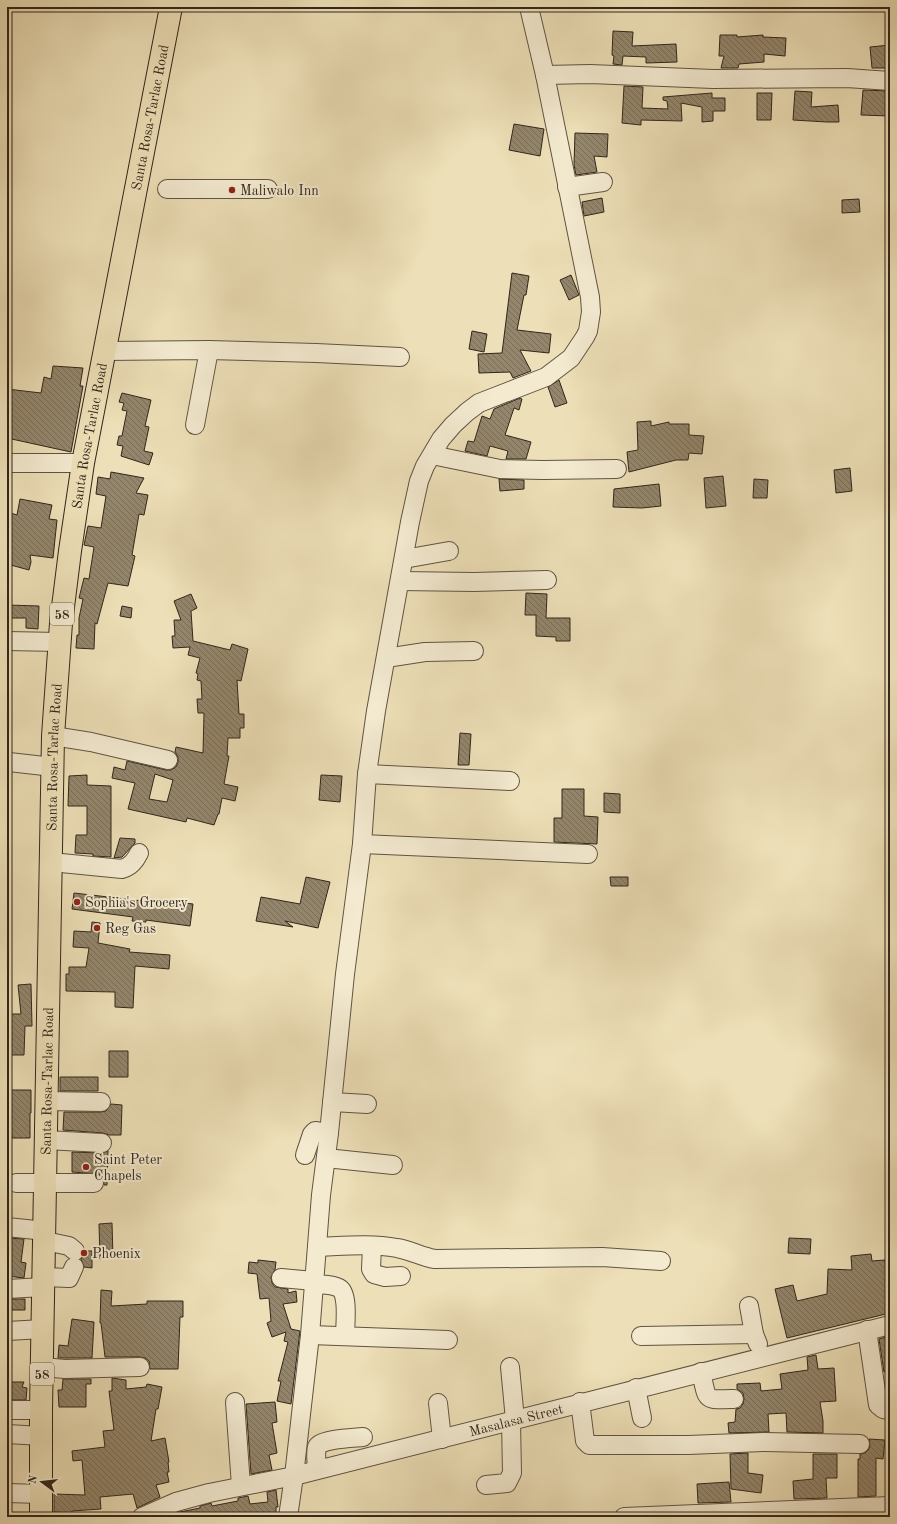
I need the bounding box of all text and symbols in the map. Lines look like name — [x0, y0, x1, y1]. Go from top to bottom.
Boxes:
street label: Santa Rosa-Tarlac Road — [130, 43, 172, 191]
place label: Maliwalo Inn — [240, 184, 319, 198]
marker: Maliwalo Inn — [227, 185, 237, 195]
street label: Santa Rosa-Tarlac Road — [70, 362, 110, 510]
road number: 58 — [50, 603, 74, 625]
street label: Santa Rosa-Tarlac Road — [45, 683, 65, 831]
place label: Sophia's Grocery — [85, 896, 189, 910]
marker: Sophia's Grocery — [72, 897, 82, 907]
place label: Reg Gas — [105, 922, 156, 936]
marker: Reg Gas — [92, 923, 102, 933]
street label: Santa Rosa-Tarlac Road — [40, 1007, 56, 1155]
place label: Saint Peter Chapels — [94, 1153, 162, 1183]
marker: Saint Peter Chapels — [81, 1162, 91, 1172]
place label: Phoenix — [92, 1247, 141, 1261]
marker: Phoenix — [79, 1248, 89, 1258]
road number: 58 — [30, 1363, 54, 1385]
street label: Masalasa Street — [468, 1402, 565, 1439]
north arrow — [22, 1462, 62, 1502]
text: N — [27, 1474, 40, 1485]

